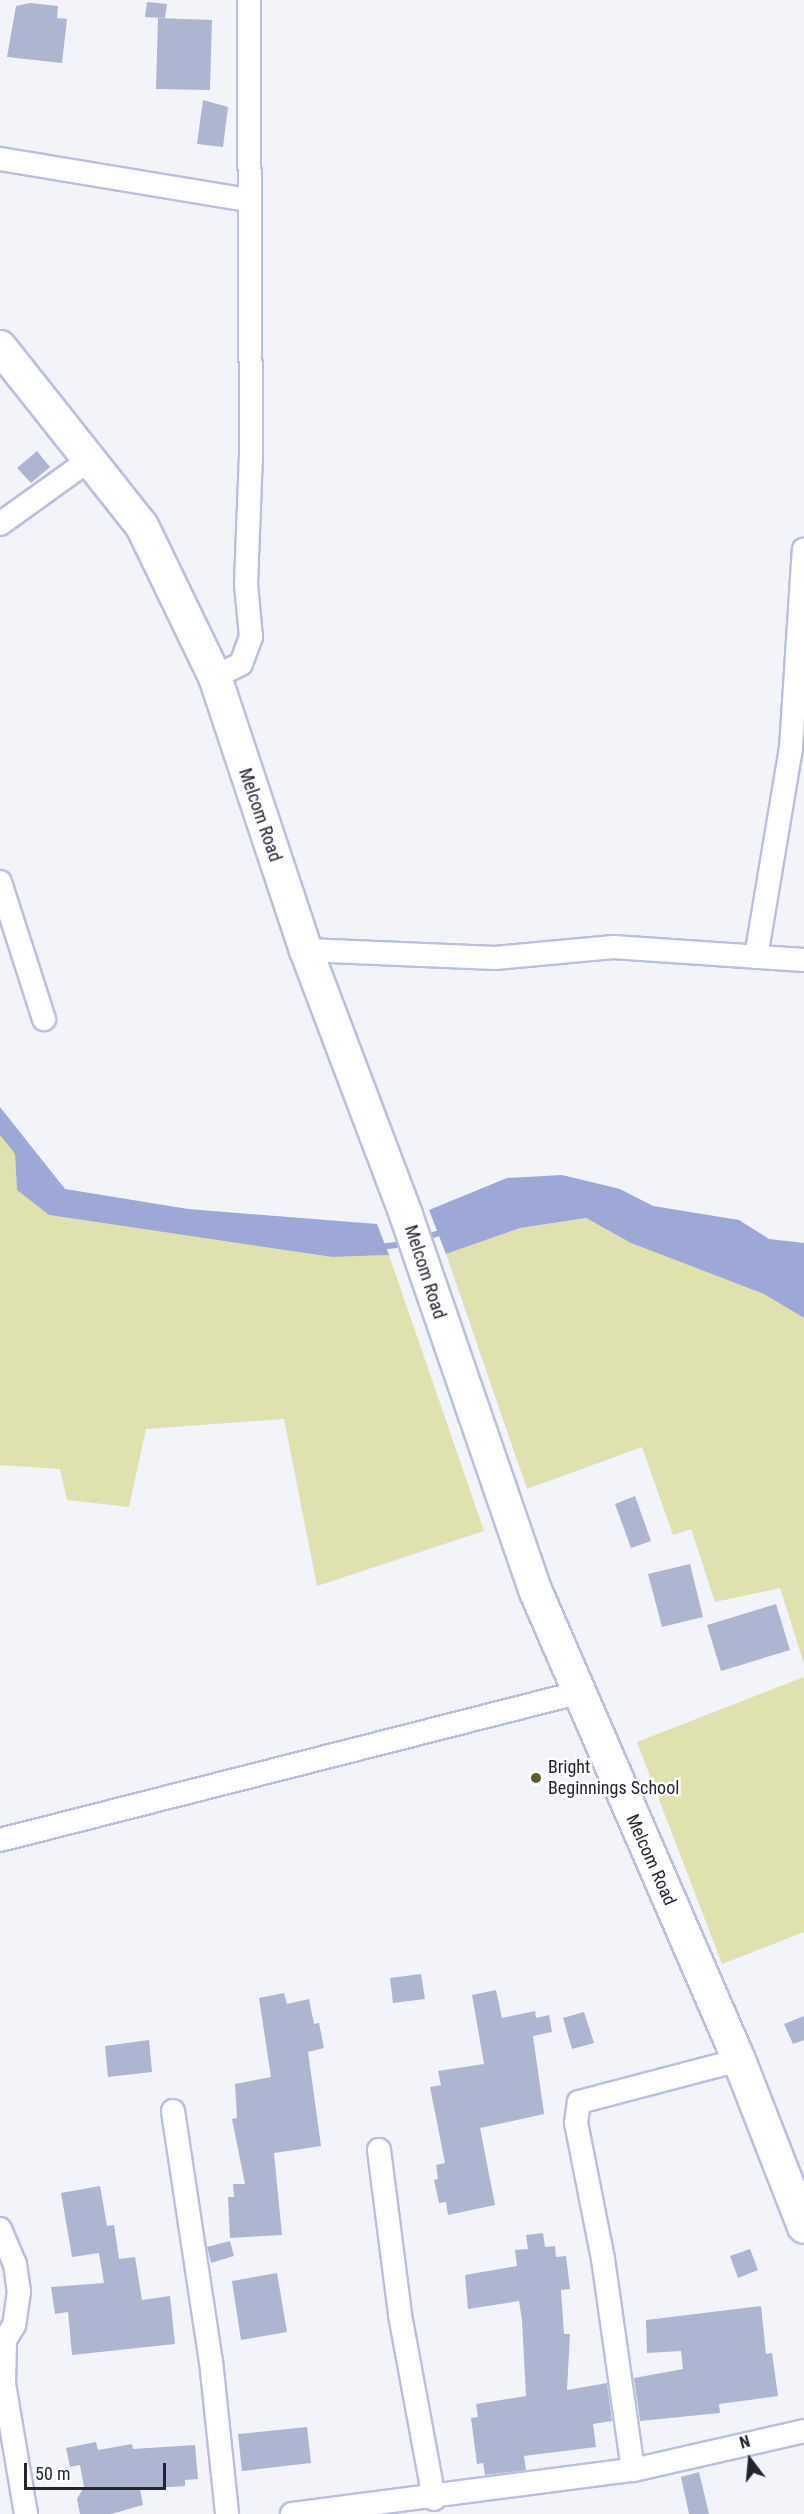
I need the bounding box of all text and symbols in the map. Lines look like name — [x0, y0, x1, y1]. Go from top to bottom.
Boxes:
street label: Melcom Road — [234, 765, 286, 865]
street label: Melcom Road — [400, 1222, 450, 1322]
place label: Bright Beginnings School — [548, 1757, 679, 1800]
marker: Bright Beginnings School — [529, 1771, 543, 1785]
street label: Melcom Road — [621, 1811, 681, 1909]
north arrow — [720, 2430, 780, 2490]
text: N — [738, 2432, 752, 2453]
scale bar — [27, 2451, 170, 2489]
text: 50 m — [35, 2463, 70, 2484]

